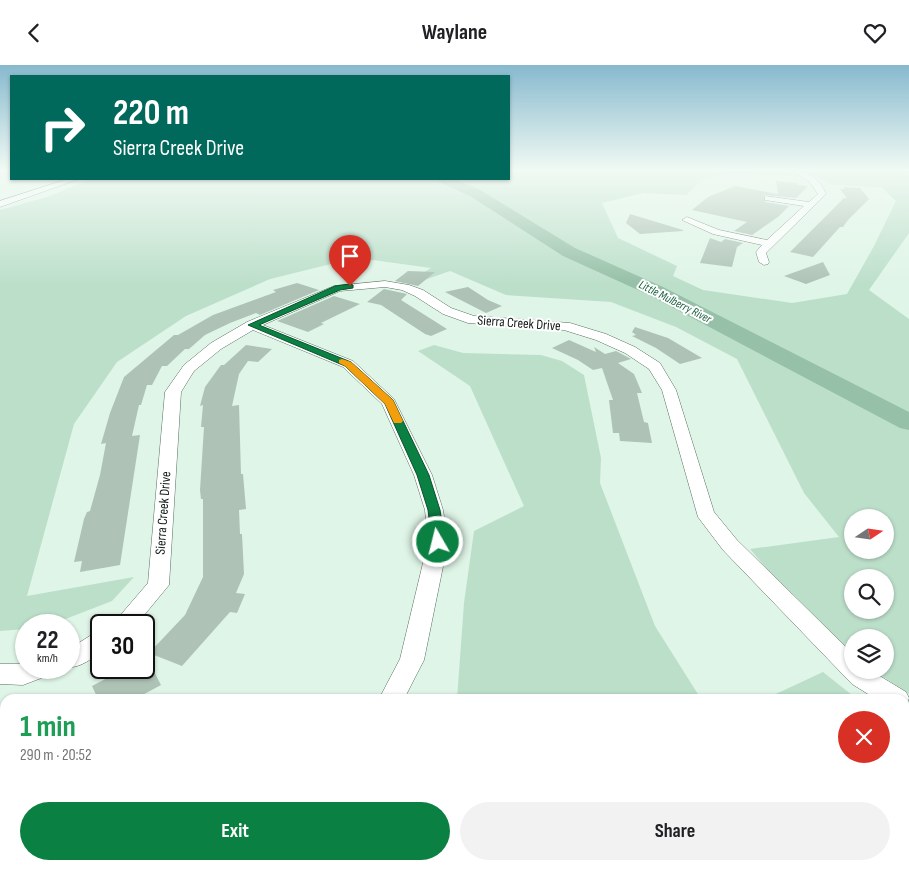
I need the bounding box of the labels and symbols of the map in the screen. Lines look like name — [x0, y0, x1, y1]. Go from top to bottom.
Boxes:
pin — [329, 235, 371, 286]
water label: Little Mulberry River — [636, 277, 714, 327]
street label: Sierra Creek Drive — [477, 312, 561, 334]
street label: Sierra Creek Drive — [152, 471, 174, 555]
north arrow — [844, 509, 894, 559]
position arrow — [411, 515, 463, 567]
speed limit sign: 30 — [90, 614, 155, 679]

